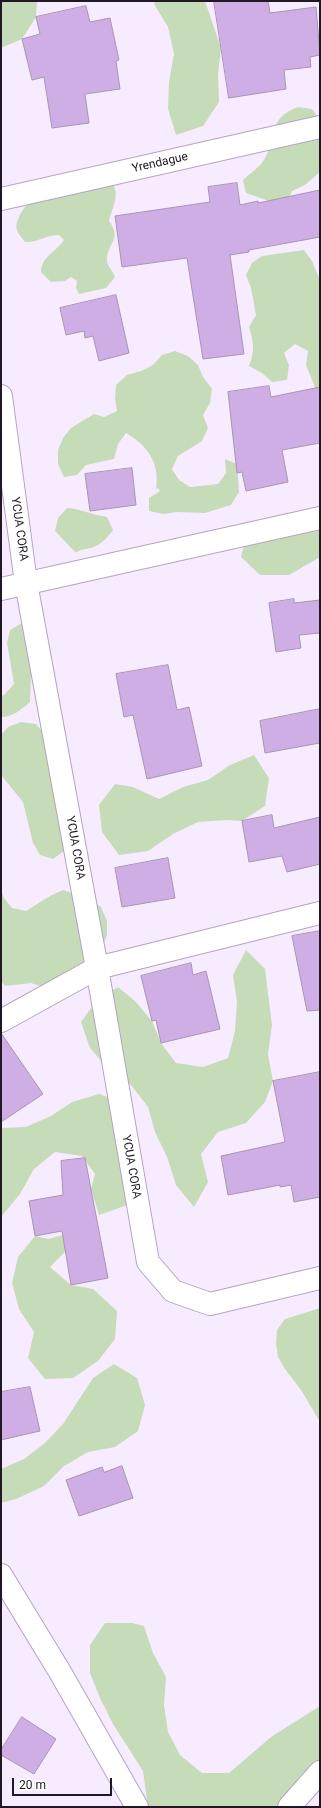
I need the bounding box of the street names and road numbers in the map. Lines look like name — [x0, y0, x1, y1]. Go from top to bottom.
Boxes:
street label: Yrendague — [131, 150, 189, 176]
street label: YCUA CORA — [7, 496, 31, 562]
street label: YCUA CORA — [62, 815, 88, 881]
street label: YCUA CORA — [118, 1134, 144, 1200]

